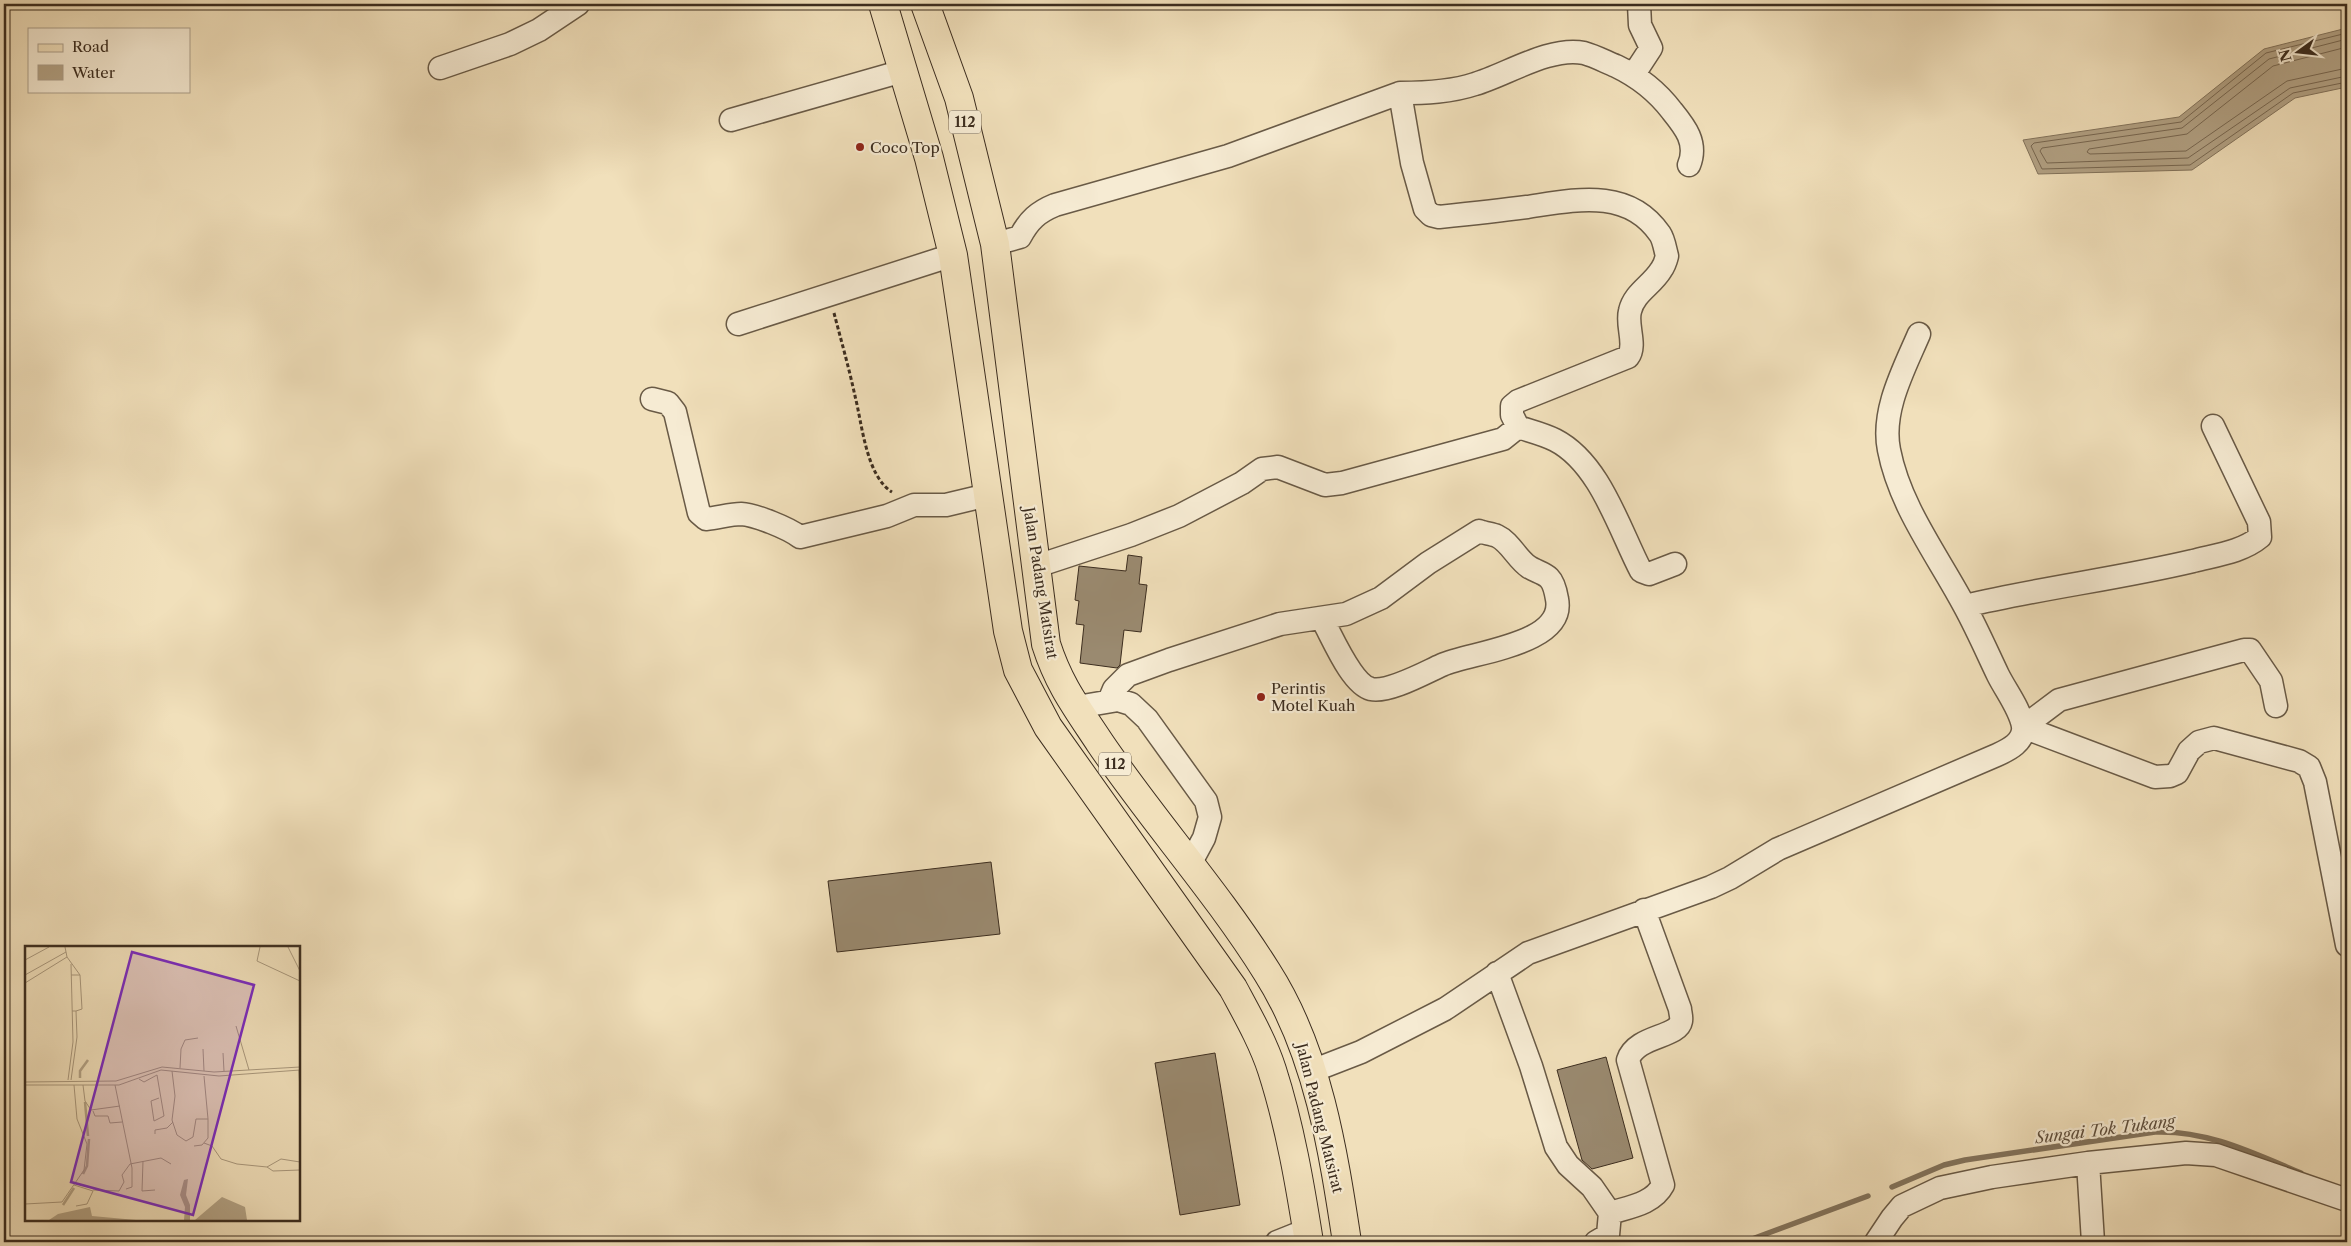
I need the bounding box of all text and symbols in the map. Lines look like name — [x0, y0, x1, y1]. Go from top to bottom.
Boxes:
legend — [28, 28, 190, 92]
north arrow — [2274, 28, 2324, 78]
text: Road — [72, 37, 109, 56]
text: N — [2275, 47, 2296, 64]
text: Water — [71, 63, 116, 82]
road number: 112 — [949, 110, 981, 134]
place label: Coco Top — [870, 138, 940, 157]
marker: Coco Top — [854, 141, 866, 153]
street label: Jalan Padang Matsirat — [1019, 504, 1063, 661]
place label: Perintis Motel Kuah — [1271, 679, 1356, 715]
marker: Perintis Motel Kuah — [1255, 691, 1267, 703]
road number: 112 — [1099, 752, 1131, 776]
inset map — [25, 946, 300, 1221]
street label: Jalan Padang Matsirat — [1292, 1039, 1348, 1195]
water label: Sungai Tok Tukang — [2033, 1110, 2178, 1148]

